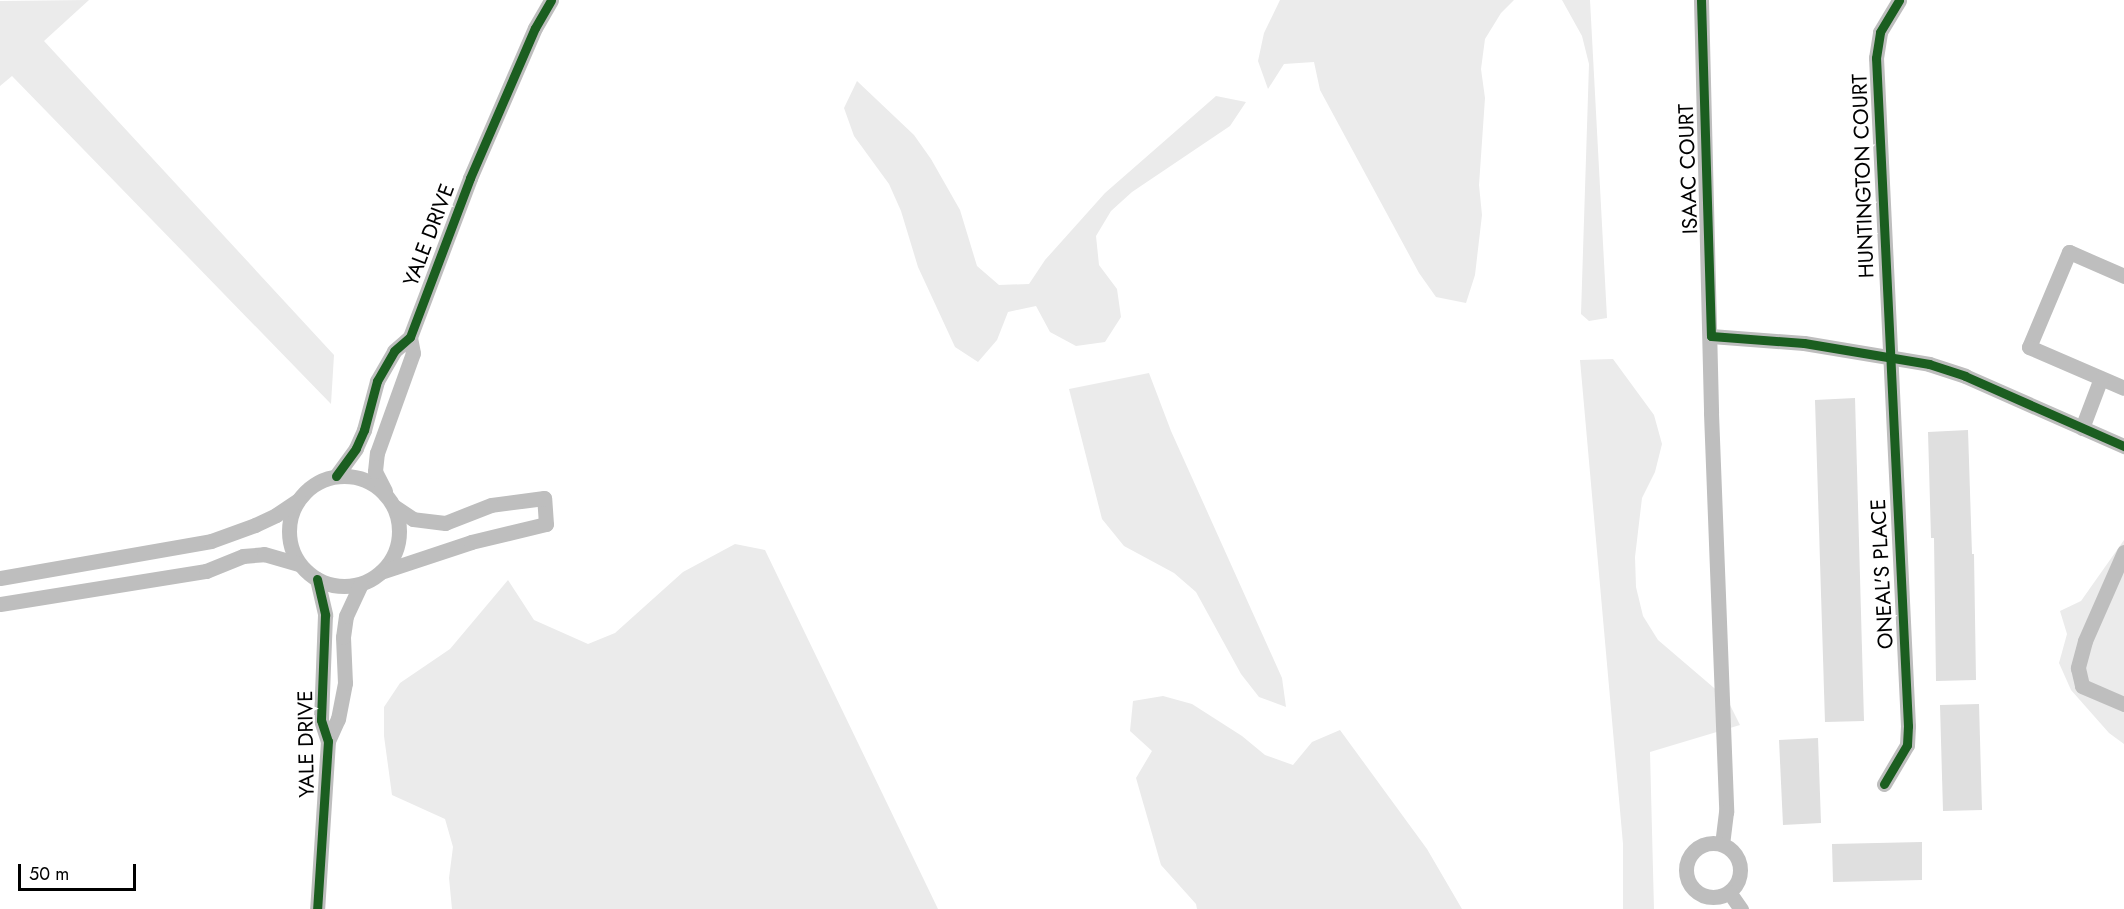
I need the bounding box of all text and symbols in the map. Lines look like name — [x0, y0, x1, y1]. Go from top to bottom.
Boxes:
street label: HUNTINGTON COURT — [1847, 73, 1879, 279]
street label: ISAAC COURT — [1673, 103, 1703, 235]
street label: YALE DRIVE — [398, 180, 460, 290]
street label: ONEAL'S PLACE — [1865, 498, 1899, 650]
street label: YALE DRIVE — [292, 690, 320, 798]
scale bar — [21, 852, 140, 890]
text: 50 m — [29, 861, 69, 887]

